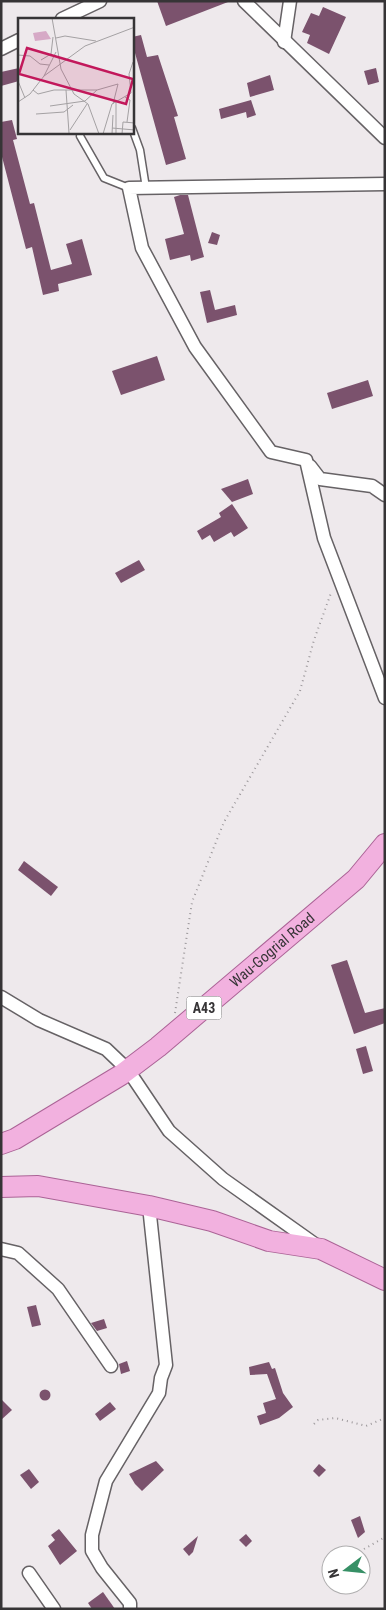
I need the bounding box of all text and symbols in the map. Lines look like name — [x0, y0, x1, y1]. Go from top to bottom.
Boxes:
inset map — [18, 18, 134, 134]
street label: Wau-Gogrial Road — [226, 909, 318, 991]
road number: A43 — [186, 996, 222, 1020]
north arrow — [321, 1545, 371, 1595]
text: N — [325, 1567, 342, 1580]

